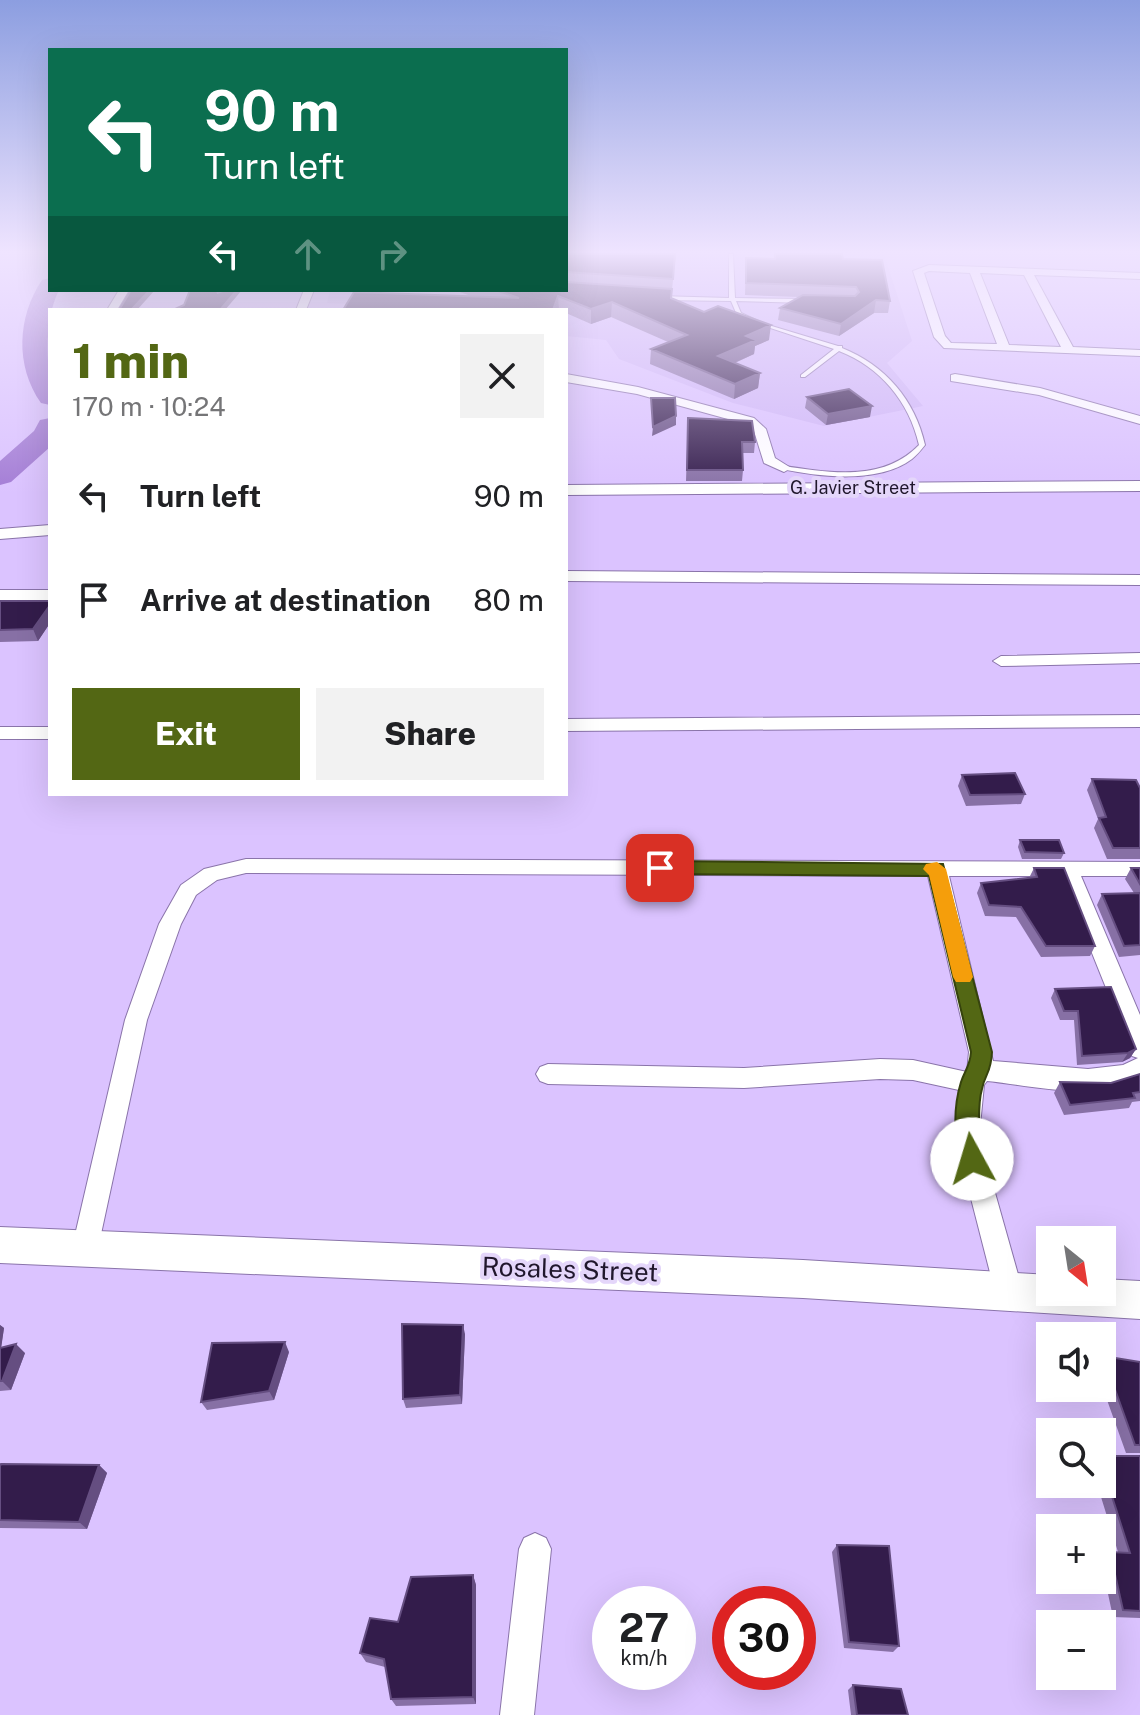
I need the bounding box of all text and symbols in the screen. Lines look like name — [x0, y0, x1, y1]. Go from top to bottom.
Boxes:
text: 90 m — [204, 78, 340, 144]
icon: left — [72, 80, 176, 184]
text: Turn left — [204, 145, 345, 187]
icon: left — [202, 232, 246, 276]
icon: ahead — [286, 232, 330, 276]
icon: right — [370, 232, 414, 276]
text: 1 min — [72, 332, 189, 389]
button: close — [460, 334, 544, 418]
text: 170 m · 10:24 — [72, 391, 226, 422]
icon: left — [72, 474, 116, 518]
street label: G. Javier Street — [790, 477, 916, 498]
text: Turn left — [140, 478, 261, 514]
text: 90 m — [474, 478, 544, 514]
icon: arrive — [72, 578, 116, 622]
text: Arrive at destination — [140, 582, 431, 618]
text: 80 m — [473, 582, 544, 618]
button: Exit — [72, 688, 300, 780]
button: Share — [316, 688, 544, 780]
pin — [626, 834, 694, 902]
icon: arrive — [638, 846, 682, 890]
position arrow — [930, 1117, 1014, 1201]
north arrow — [1036, 1226, 1116, 1306]
map controls — [1036, 1226, 1116, 1690]
street label: Rosales Street — [481, 1250, 659, 1288]
button: sound — [1036, 1322, 1116, 1402]
button: search — [1036, 1418, 1116, 1498]
button: + — [1036, 1514, 1116, 1594]
speed limit sign: 30 — [712, 1586, 816, 1690]
text: 27 — [619, 1604, 669, 1651]
button: − — [1036, 1610, 1116, 1690]
text: km/h — [620, 1646, 668, 1670]

